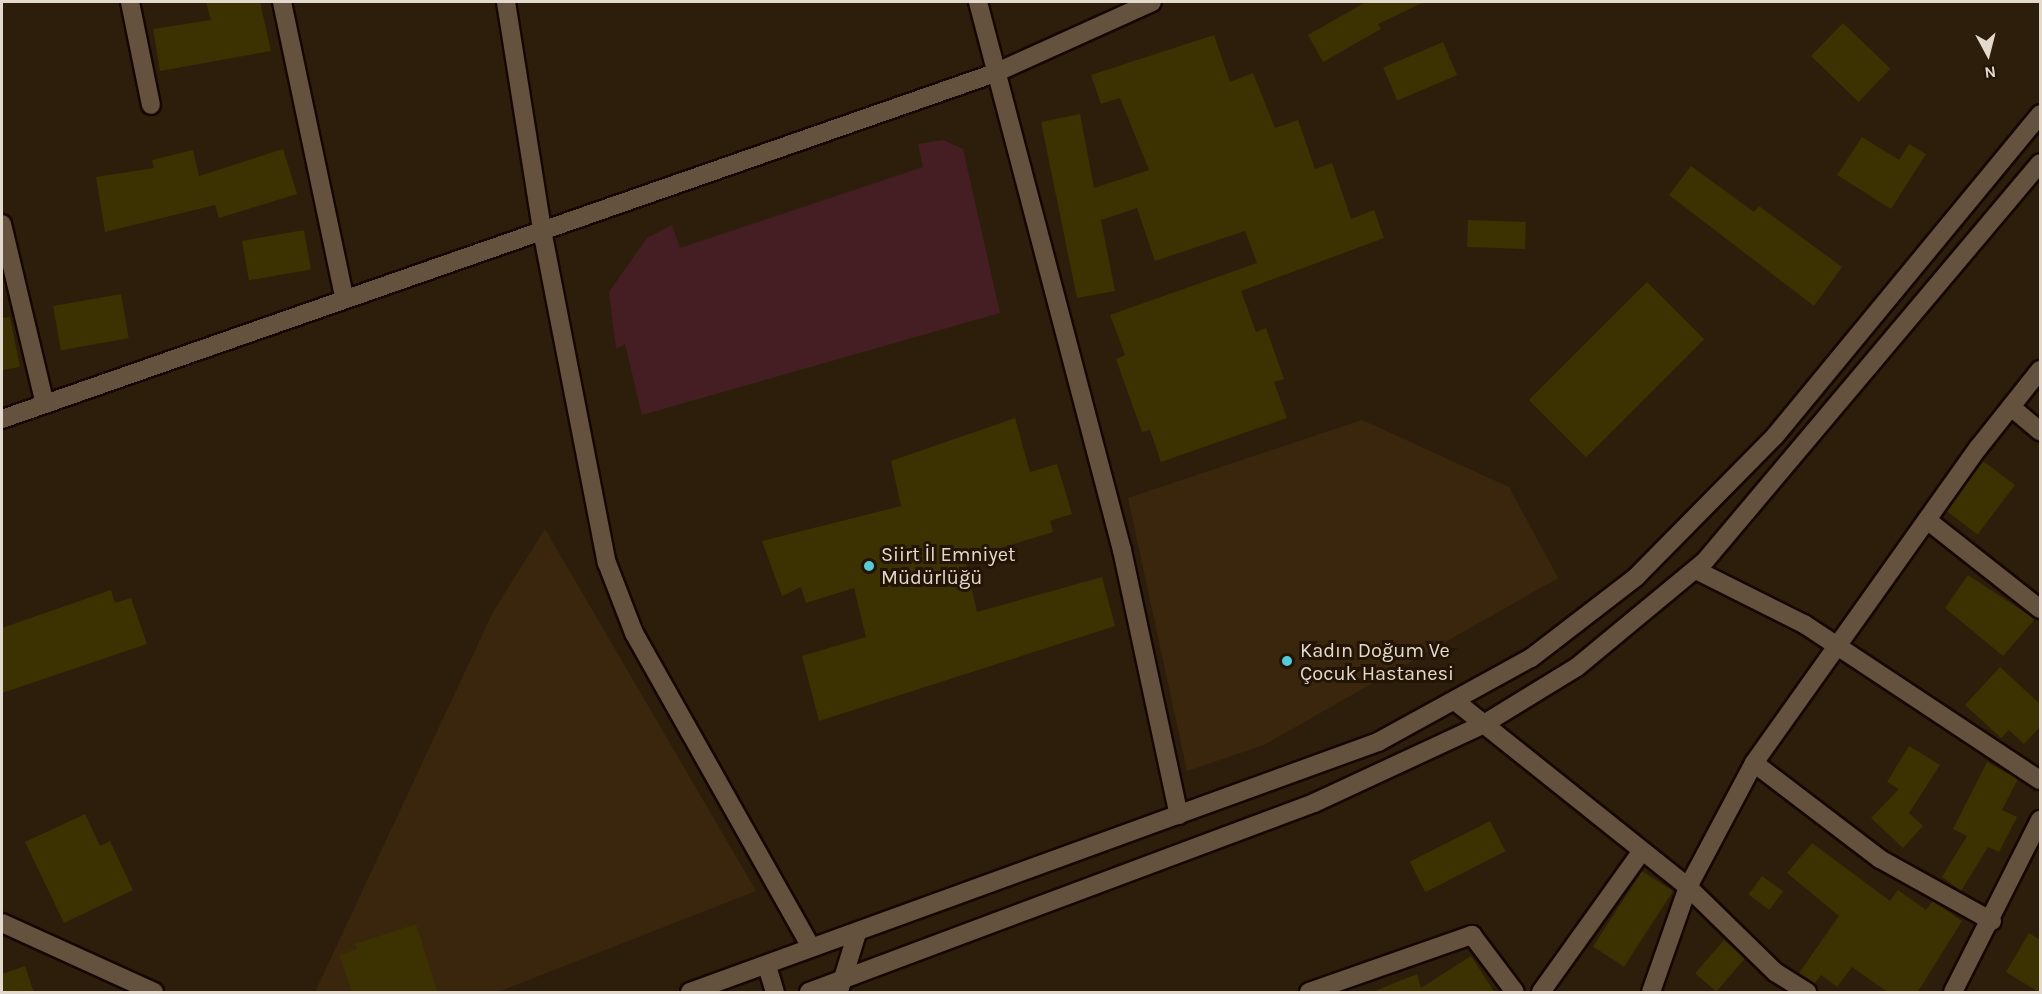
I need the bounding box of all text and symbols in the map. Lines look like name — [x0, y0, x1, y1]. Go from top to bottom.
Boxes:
north arrow — [1958, 24, 2018, 84]
text: N — [1983, 62, 1997, 82]
place label: Siirt İl Emniyet Müdürlüğü — [881, 542, 1016, 589]
marker: Siirt İl Emniyet Müdürlüğü — [862, 559, 876, 573]
place label: Kadın Doğum Ve Çocuk Hastanesi — [1300, 638, 1454, 685]
marker: Kadın Doğum Ve Çocuk Hastanesi — [1278, 652, 1296, 670]

